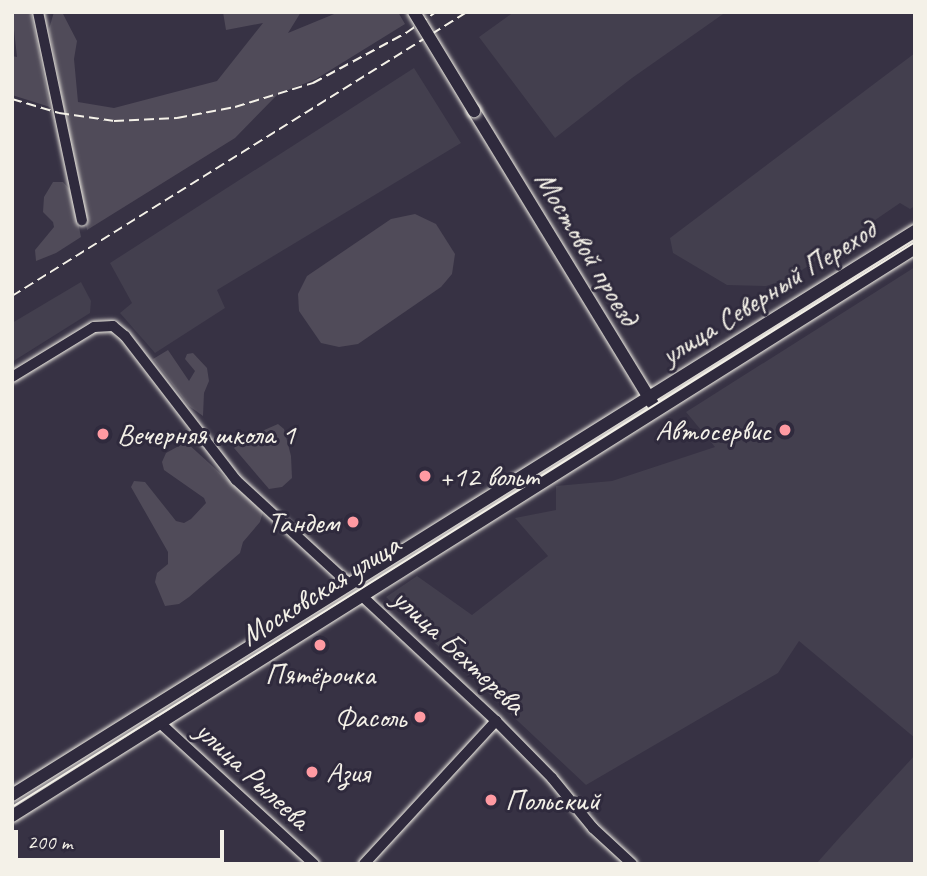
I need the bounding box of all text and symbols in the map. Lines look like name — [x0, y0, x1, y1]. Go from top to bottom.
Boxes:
street label: Мостовой проезд — [527, 164, 647, 332]
street label: улица Северный Переход — [654, 211, 882, 373]
place label: Автосервис — [655, 412, 771, 448]
place label: Вечерняя школа 1 — [117, 416, 295, 452]
marker: Автосервис — [777, 422, 793, 438]
marker: Вечерняя школа 1 — [95, 426, 111, 442]
place label: +12 вольт — [439, 458, 538, 494]
marker: +12 вольт — [417, 468, 433, 484]
place label: Тандем — [268, 504, 339, 540]
marker: Тандем — [345, 514, 361, 530]
street label: Московская улица — [233, 526, 407, 654]
street label: улица Бехтерева — [384, 579, 534, 723]
marker: Пятёрочка — [312, 637, 328, 653]
place label: Пятёрочка — [265, 656, 375, 692]
place label: Фасоль — [335, 699, 406, 735]
marker: Фасоль — [412, 709, 428, 725]
street label: улица Рылеева — [188, 713, 318, 837]
place label: Азия — [326, 754, 370, 790]
marker: Азия — [304, 764, 320, 780]
place label: Польский — [505, 782, 600, 818]
marker: Польский — [483, 792, 499, 808]
scale bar — [18, 816, 228, 860]
text: 200 m — [27, 829, 72, 855]

